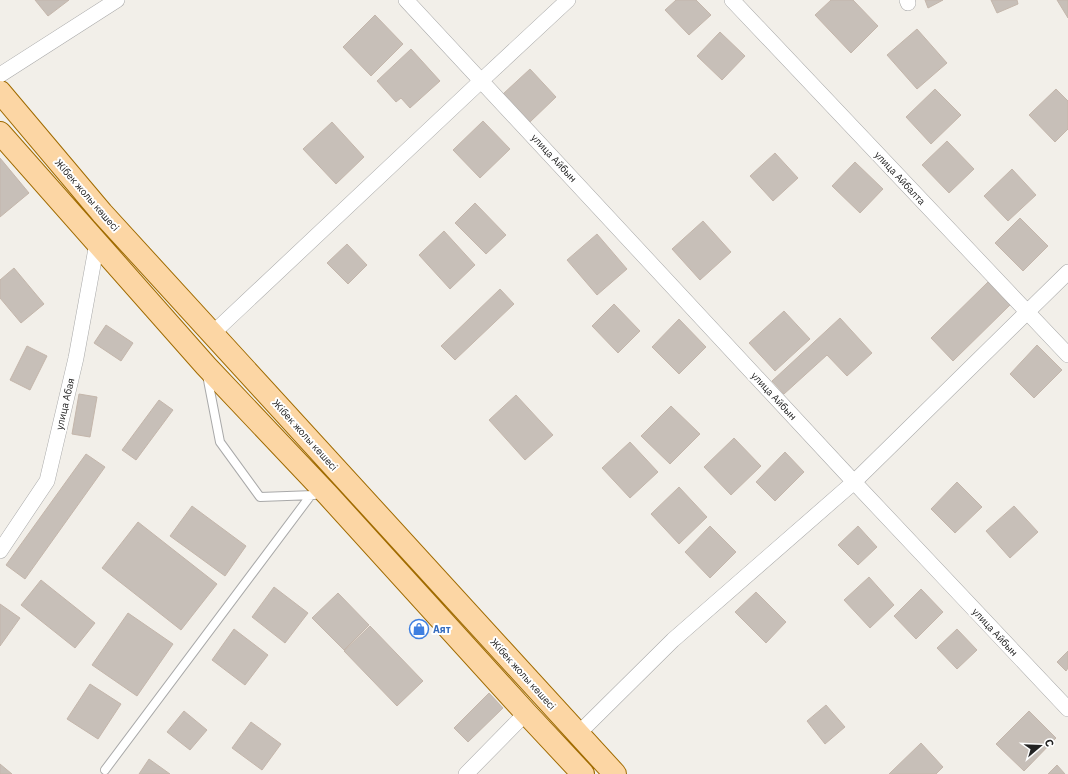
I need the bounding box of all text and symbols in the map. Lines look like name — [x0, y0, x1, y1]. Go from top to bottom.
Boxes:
street label: улица Айбын — [528, 131, 580, 185]
street label: улица Айбалта — [872, 148, 929, 208]
street label: Жібек жолы көшесі — [52, 156, 122, 234]
street label: улица Айбын — [748, 369, 800, 423]
street label: улица Абая — [53, 377, 77, 431]
street label: Жібек жолы көшесі — [270, 397, 340, 473]
street label: улица Айбын — [969, 605, 1021, 659]
shop icon: Аят — [408, 618, 430, 640]
place label: Аят — [433, 623, 451, 636]
street label: Жібек жолы көшесі — [488, 636, 558, 712]
north arrow — [1020, 726, 1060, 766]
text: С — [1042, 737, 1057, 748]

